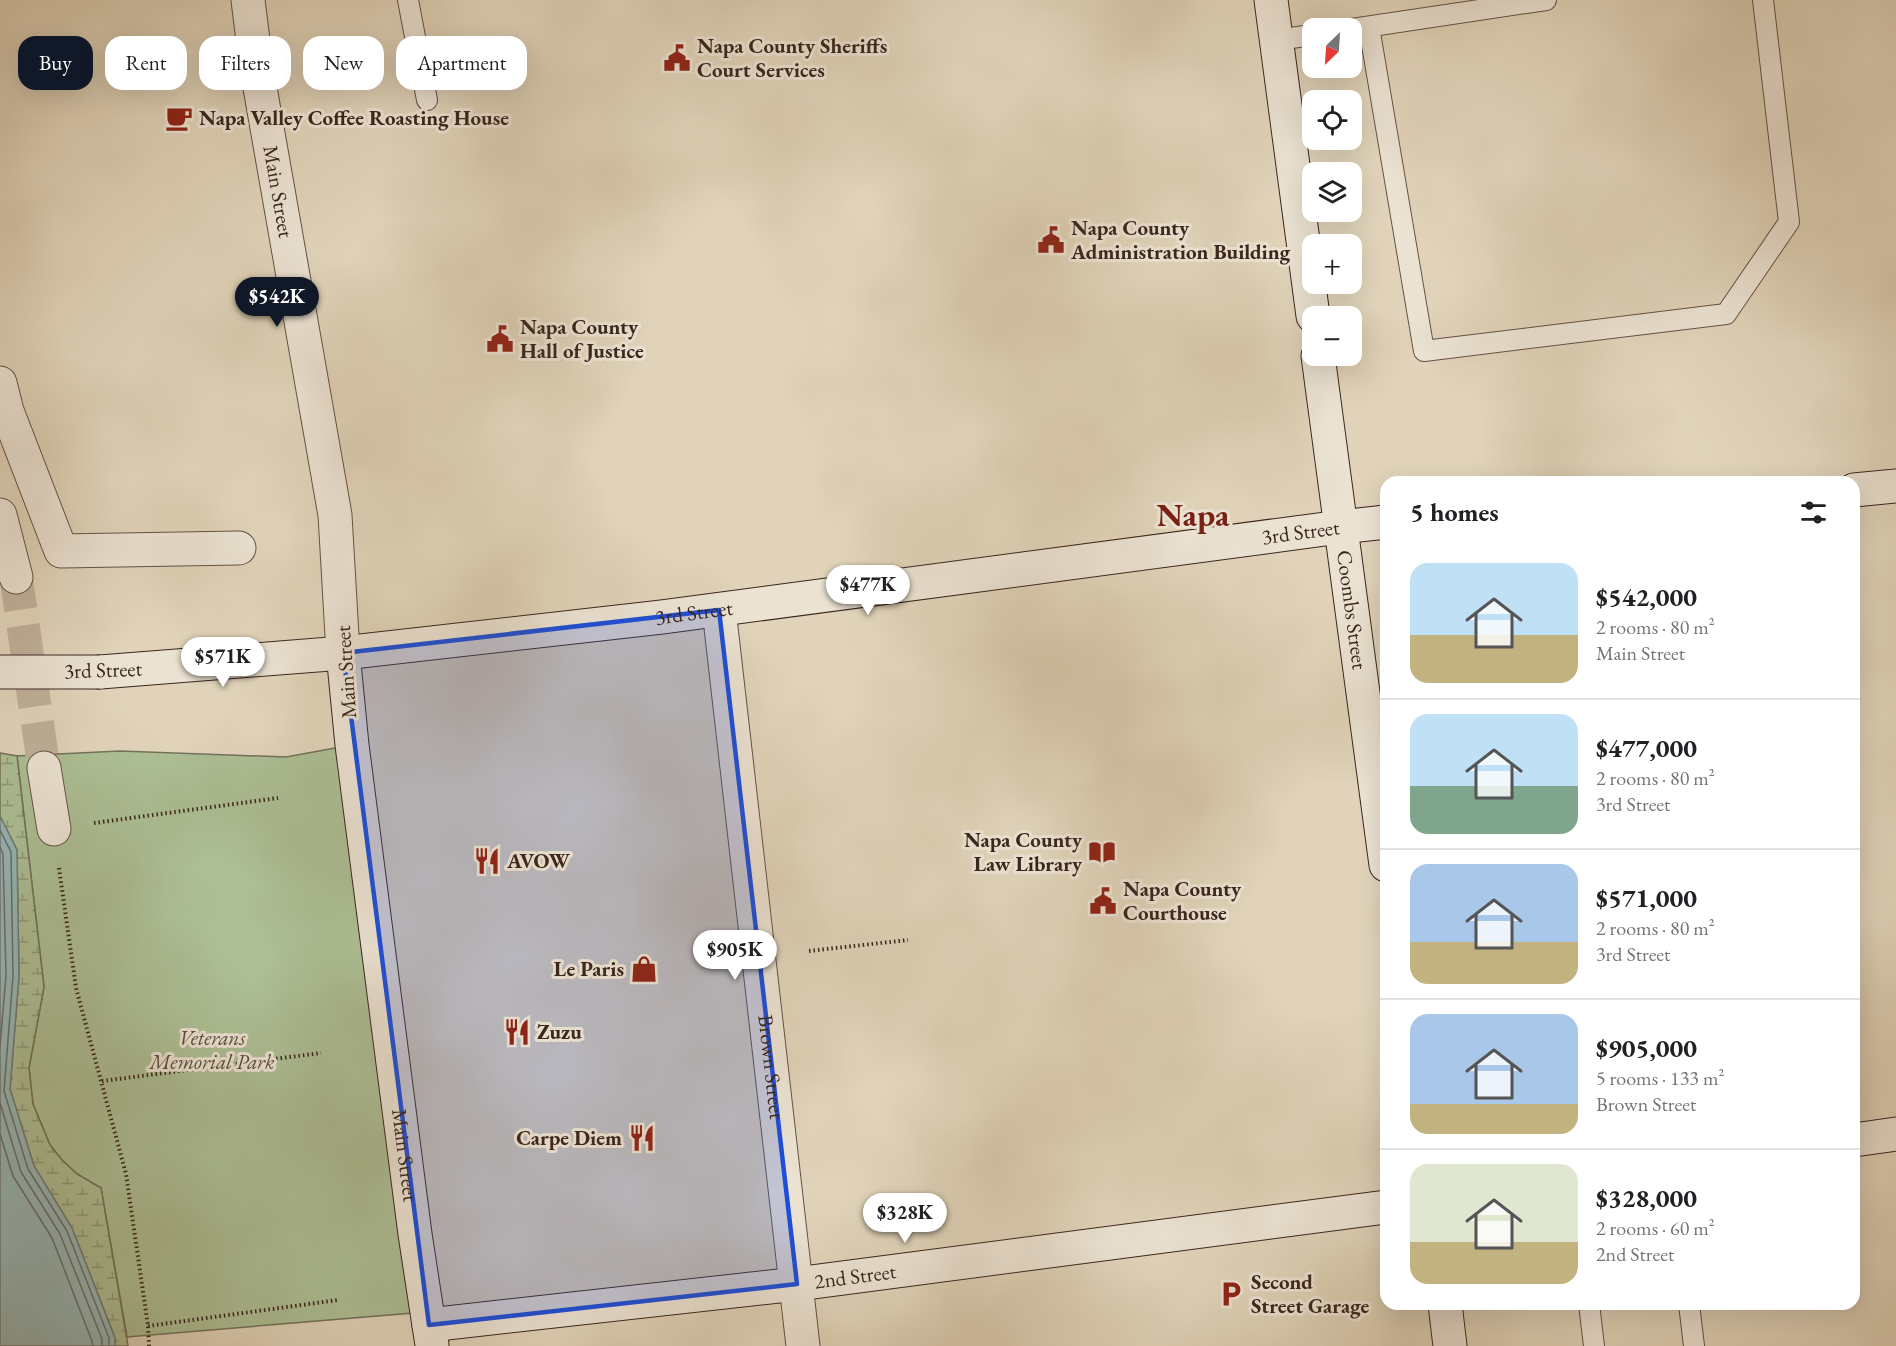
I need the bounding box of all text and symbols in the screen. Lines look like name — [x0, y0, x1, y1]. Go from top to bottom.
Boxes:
north arrow — [1302, 18, 1362, 78]
map controls — [1302, 18, 1362, 366]
place label: Napa County Sheriffs Court Services — [697, 32, 887, 83]
chip: Buy — [18, 36, 93, 90]
chip: Rent — [105, 36, 187, 90]
chip: Filters — [199, 36, 291, 90]
chip: New — [303, 36, 384, 90]
chip: Apartment — [396, 36, 527, 90]
public building icon: Napa County Sheriffs Court Services — [662, 43, 692, 73]
button: locate — [1302, 90, 1362, 150]
cafe icon: Napa Valley Coffee Roasting House — [164, 103, 194, 133]
place label: Napa Valley Coffee Roasting House — [199, 104, 509, 131]
street label: Main Street — [257, 143, 300, 240]
button: layers — [1302, 162, 1362, 222]
place label: Napa County Administration Building — [1070, 214, 1291, 265]
public building icon: Napa County Administration Building — [1036, 225, 1066, 255]
button: + — [1302, 234, 1362, 294]
pin: $542K — [235, 277, 319, 328]
text: $542K — [249, 283, 305, 309]
button: − — [1302, 306, 1362, 366]
place label: Napa County Hall of Justice — [520, 313, 644, 364]
public building icon: Napa County Hall of Justice — [485, 324, 515, 354]
district label: Napa — [1156, 493, 1230, 536]
text: 5 homes — [1410, 495, 1499, 529]
icon: filters — [1797, 496, 1830, 529]
street label: 3rd Street — [1260, 513, 1341, 550]
street label: Coombs Street — [1331, 548, 1374, 671]
pin: $477K — [826, 565, 910, 616]
text: $477K — [840, 571, 896, 597]
text: $542,000 — [1596, 580, 1697, 614]
icon: home — [1458, 587, 1530, 659]
street label: 3rd Street — [654, 594, 735, 631]
text: 2 rooms · 80 m² — [1596, 614, 1715, 640]
street label: Main Street — [329, 624, 362, 720]
pin: $571K — [181, 637, 265, 688]
text: Main Street — [1596, 640, 1685, 666]
text: $571K — [195, 643, 251, 669]
street label: 3rd Street — [64, 655, 143, 684]
text: $477,000 — [1596, 731, 1697, 765]
icon: home — [1458, 738, 1530, 810]
text: 2 rooms · 80 m² — [1596, 765, 1715, 791]
text: 3rd Street — [1596, 791, 1670, 817]
place label: Napa County Law Library — [964, 826, 1083, 877]
library icon: Napa County Law Library — [1087, 837, 1117, 867]
restaurant icon: AVOW — [472, 846, 502, 876]
place label: AVOW — [506, 847, 570, 874]
place label: Napa County Courthouse — [1123, 875, 1242, 926]
text: $571,000 — [1596, 881, 1697, 915]
public building icon: Napa County Courthouse — [1088, 886, 1118, 916]
icon: home — [1458, 888, 1530, 960]
text: 2 rooms · 80 m² — [1596, 915, 1715, 941]
pin: $905K — [693, 930, 777, 981]
text: $905K — [707, 936, 763, 962]
text: 3rd Street — [1596, 941, 1670, 967]
shop icon: Le Paris — [629, 954, 659, 984]
place label: Le Paris — [554, 955, 624, 982]
street label: Brown Street — [752, 1013, 791, 1121]
restaurant icon: Zuzu — [502, 1017, 532, 1047]
place label: Zuzu — [537, 1018, 582, 1045]
park label: Veterans Memorial Park — [147, 1024, 275, 1075]
text: $905,000 — [1596, 1031, 1697, 1065]
icon: home — [1458, 1038, 1530, 1110]
text: 5 rooms · 133 m² — [1596, 1065, 1724, 1091]
text: Brown Street — [1596, 1091, 1696, 1117]
street label: Main Street — [386, 1107, 425, 1204]
restaurant icon: Carpe Diem — [627, 1123, 657, 1153]
place label: Carpe Diem — [516, 1124, 622, 1151]
text: $328,000 — [1596, 1181, 1697, 1215]
icon: home — [1458, 1188, 1530, 1260]
pin: $328K — [863, 1193, 947, 1244]
text: $328K — [877, 1199, 933, 1225]
text: 2 rooms · 60 m² — [1596, 1215, 1715, 1241]
text: 2nd Street — [1596, 1241, 1674, 1267]
street label: 2nd Street — [813, 1257, 898, 1295]
place label: Second Street Garage — [1251, 1268, 1370, 1319]
parking icon: Second Street Garage — [1216, 1279, 1246, 1309]

